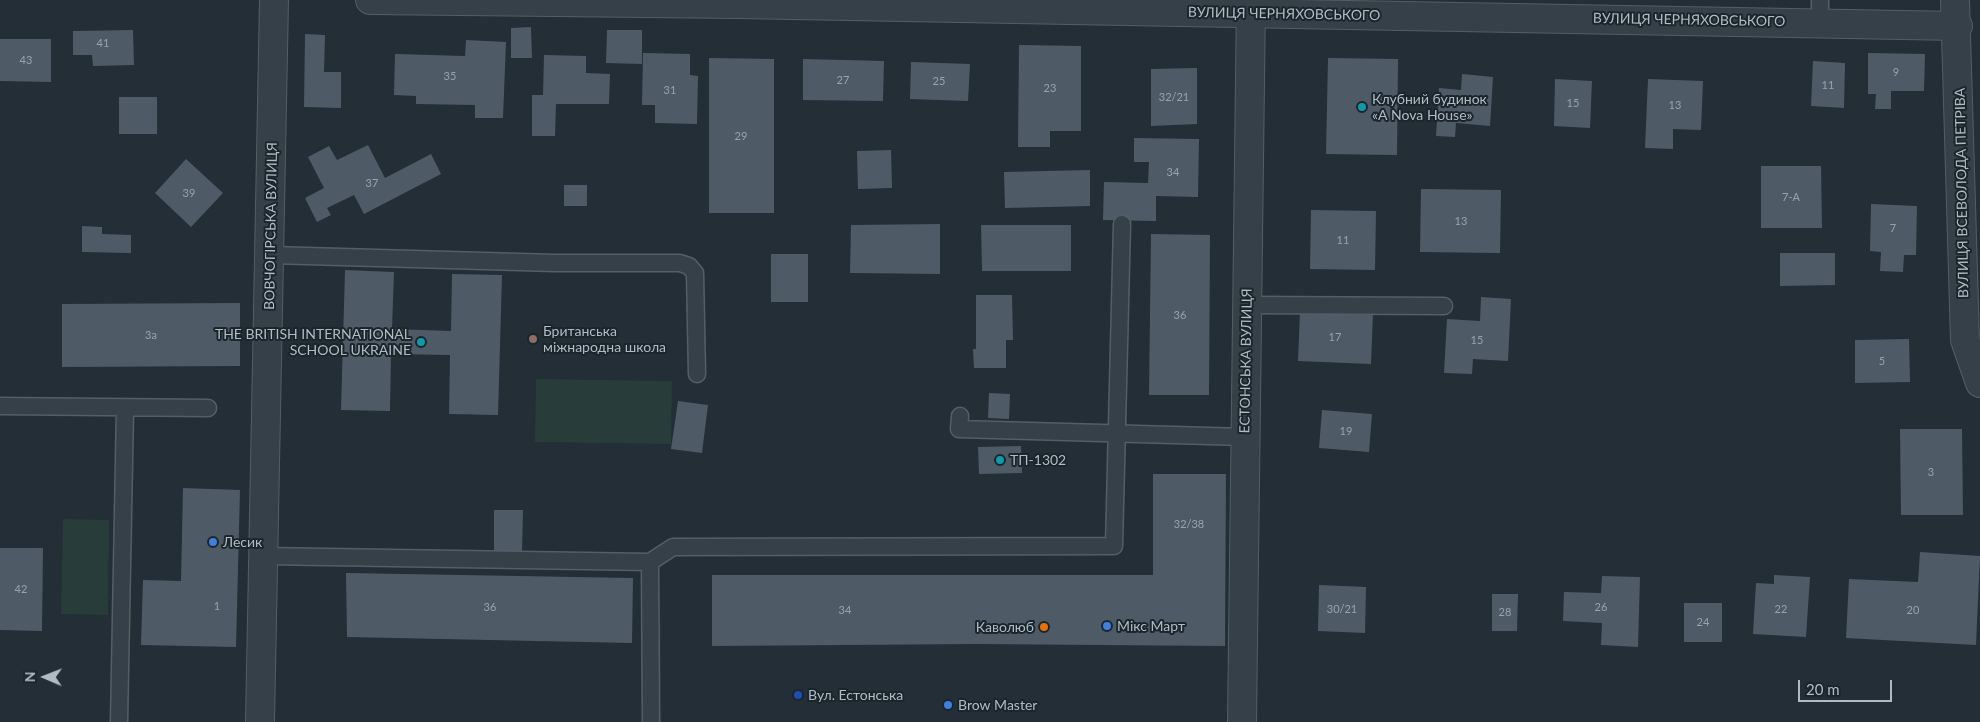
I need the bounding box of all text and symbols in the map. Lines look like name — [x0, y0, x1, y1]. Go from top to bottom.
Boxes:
street label: ВУЛИЦЯ ЧЕРНЯХОВСЬКОГО — [1188, 4, 1380, 24]
street label: ВУЛИЦЯ ЧЕРНЯХОВСЬКОГО — [1593, 10, 1785, 30]
house number: 41 — [97, 36, 109, 50]
house number: 43 — [20, 53, 32, 67]
house number: 9 — [1893, 65, 1899, 79]
house number: 35 — [444, 69, 456, 83]
house number: 27 — [837, 73, 849, 87]
house number: 25 — [933, 74, 945, 88]
house number: 11 — [1822, 78, 1834, 92]
house number: 23 — [1044, 81, 1056, 95]
house number: 31 — [664, 83, 676, 97]
street label: ВУЛИЦЯ ВСЕВОЛОДА ПЕТРІВА — [1952, 88, 1972, 298]
house number: 32/21 — [1159, 90, 1189, 104]
place label: Клубний будинок «A Nova House» — [1372, 91, 1487, 124]
house number: 15 — [1567, 96, 1579, 110]
house number: 13 — [1669, 98, 1681, 112]
marker: Клубний будинок «A Nova House» — [1356, 101, 1368, 113]
house number: 29 — [735, 129, 747, 143]
street label: ВОВЧОГІРСЬКА ВУЛИЦЯ — [261, 142, 281, 310]
house number: 34 — [1167, 165, 1179, 179]
house number: 37 — [366, 176, 378, 190]
house number: 39 — [183, 186, 195, 200]
house number: 7-А — [1782, 190, 1800, 204]
house number: 13 — [1455, 214, 1467, 228]
house number: 7 — [1890, 221, 1896, 235]
house number: 11 — [1337, 233, 1349, 247]
street label: ЕСТОНСЬКА ВУЛИЦЯ — [1236, 288, 1256, 434]
house number: 36 — [1174, 308, 1186, 322]
place label: Британська міжнародна школа — [543, 323, 666, 356]
place label: THE BRITISH INTERNATIONAL SCHOOL UKRAINE — [215, 326, 411, 358]
house number: 3а — [145, 328, 157, 342]
house number: 17 — [1329, 330, 1341, 344]
marker: Британська міжнародна школа — [527, 333, 539, 345]
house number: 15 — [1471, 333, 1483, 347]
marker: THE BRITISH INTERNATIONAL SCHOOL UKRAINE — [415, 336, 427, 348]
house number: 5 — [1879, 354, 1885, 368]
house number: 19 — [1340, 424, 1352, 438]
place label: ТП-1302 — [1010, 452, 1066, 468]
marker: ТП-1302 — [994, 454, 1006, 466]
house number: 3 — [1928, 465, 1934, 479]
house number: 32/38 — [1174, 517, 1204, 531]
place label: Лесик — [223, 534, 262, 550]
marker: Лесик — [207, 536, 219, 548]
house number: 42 — [15, 582, 27, 596]
house number: 1 — [214, 599, 220, 613]
house number: 36 — [484, 600, 496, 614]
house number: 26 — [1595, 600, 1607, 614]
house number: 30/21 — [1327, 602, 1357, 616]
house number: 22 — [1775, 602, 1787, 616]
house number: 34 — [839, 603, 851, 617]
house number: 20 — [1907, 603, 1919, 617]
house number: 28 — [1499, 605, 1511, 619]
house number: 24 — [1697, 615, 1709, 629]
place label: Мікс Март — [1117, 618, 1185, 634]
place label: Каволюб — [976, 619, 1034, 635]
marker: Мікс Март — [1101, 620, 1113, 632]
marker: Каволюб — [1038, 621, 1050, 633]
north arrow — [20, 652, 70, 702]
scale bar — [1800, 670, 1894, 702]
text: N — [21, 671, 38, 682]
text: 20 m — [1806, 680, 1840, 698]
place label: Вул. Естонська — [808, 687, 903, 703]
marker: Вул. Естонська — [792, 689, 804, 701]
place label: Brow Master — [958, 697, 1037, 713]
marker: Brow Master — [942, 699, 954, 711]

